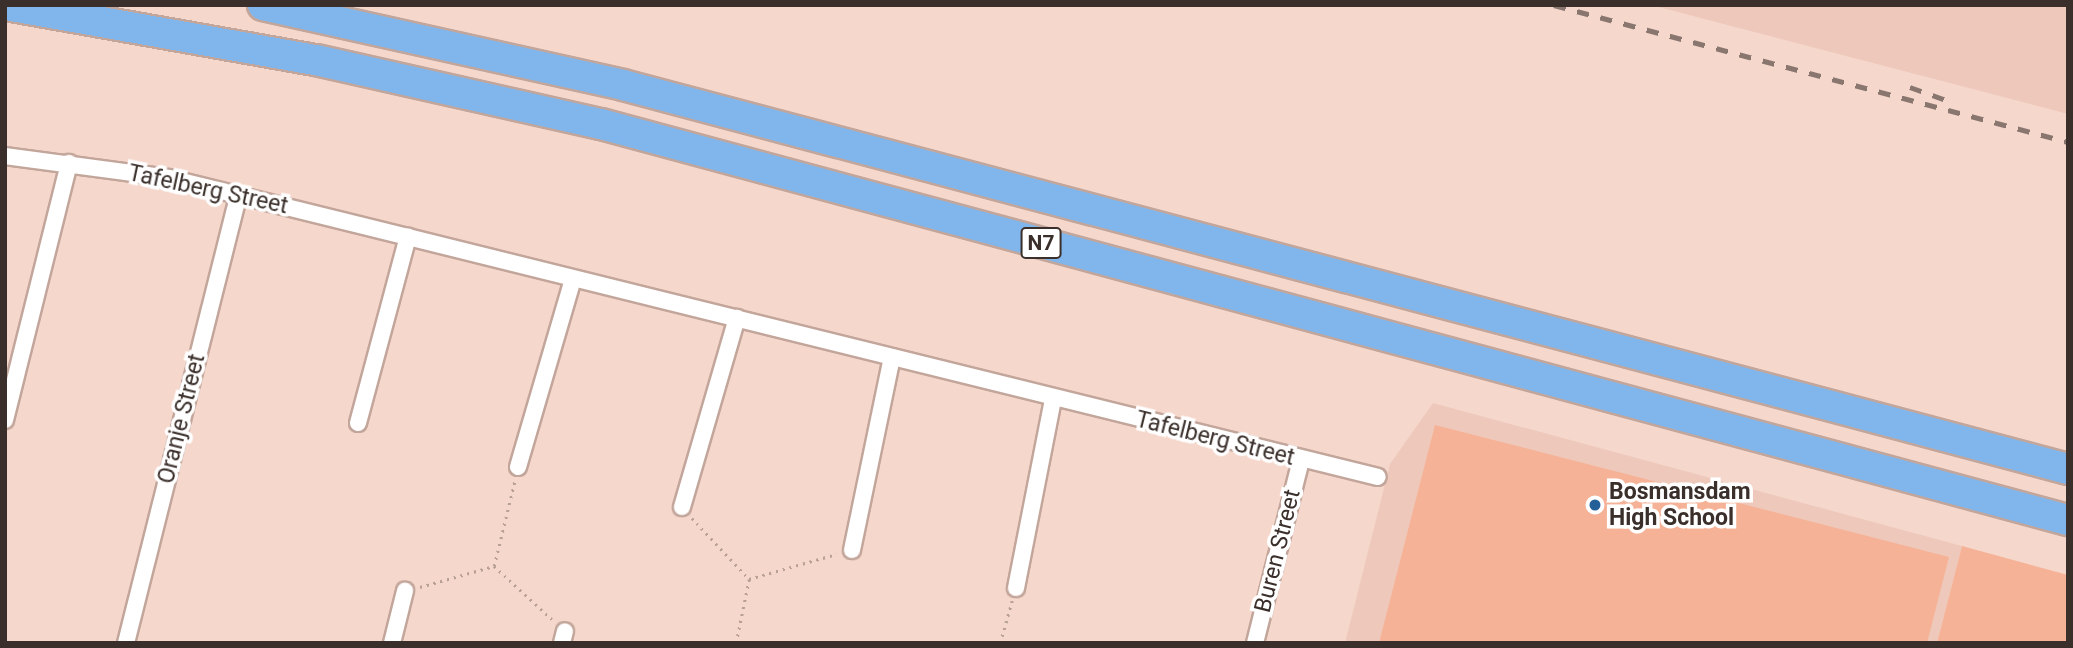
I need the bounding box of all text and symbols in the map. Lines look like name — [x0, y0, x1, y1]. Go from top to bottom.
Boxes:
street label: Tafelberg Street — [126, 160, 290, 220]
road number: N7 — [1020, 226, 1062, 260]
street label: Oranje Street — [153, 351, 211, 487]
street label: Tafelberg Street — [1133, 406, 1297, 472]
place label: Bosmansdam High School — [1609, 478, 1751, 532]
street label: Buren Street — [1249, 487, 1307, 615]
marker: Bosmansdam High School — [1587, 497, 1603, 513]

